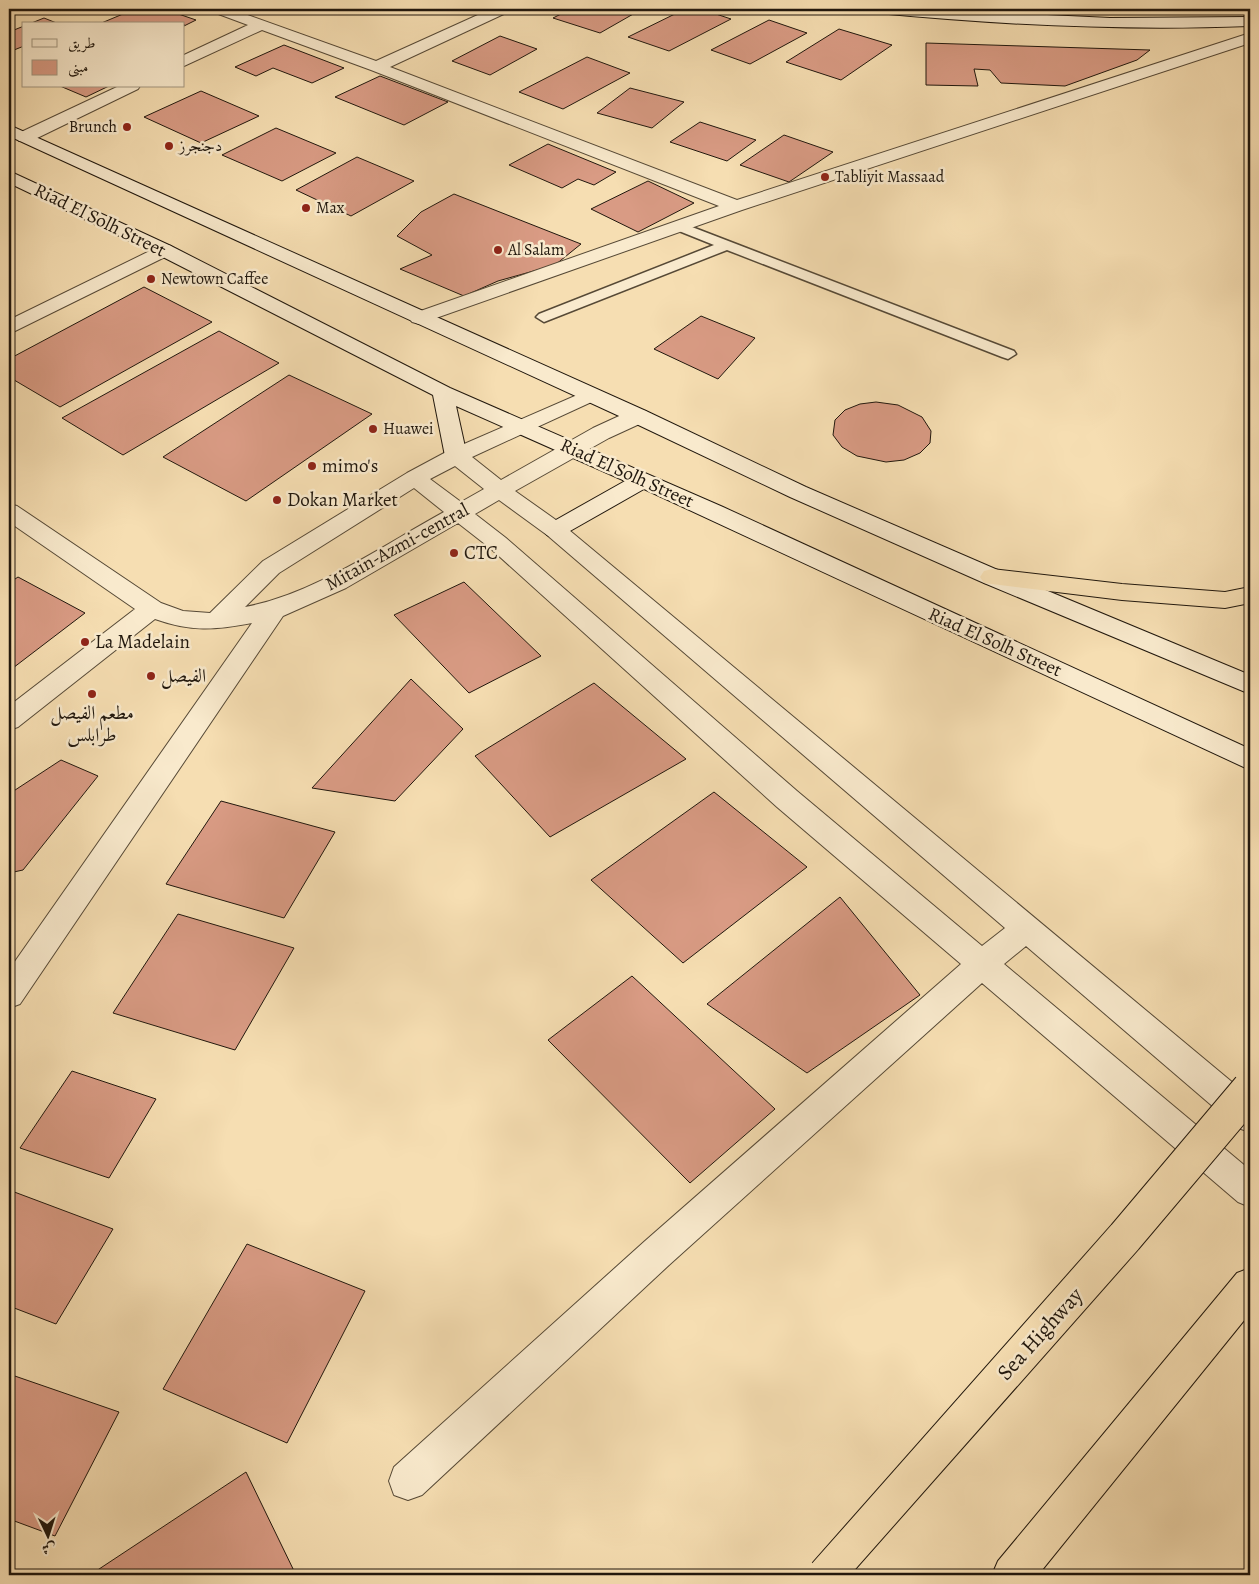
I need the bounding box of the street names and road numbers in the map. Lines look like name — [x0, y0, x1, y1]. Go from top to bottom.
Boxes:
street label: Riad El Solh Street — [30, 177, 170, 263]
street label: Riad El Solh Street — [556, 432, 698, 514]
street label: Mitain-Azmi-central — [321, 497, 474, 597]
street label: Riad El Solh Street — [924, 601, 1066, 683]
street label: Sea Highway — [990, 1281, 1090, 1387]

